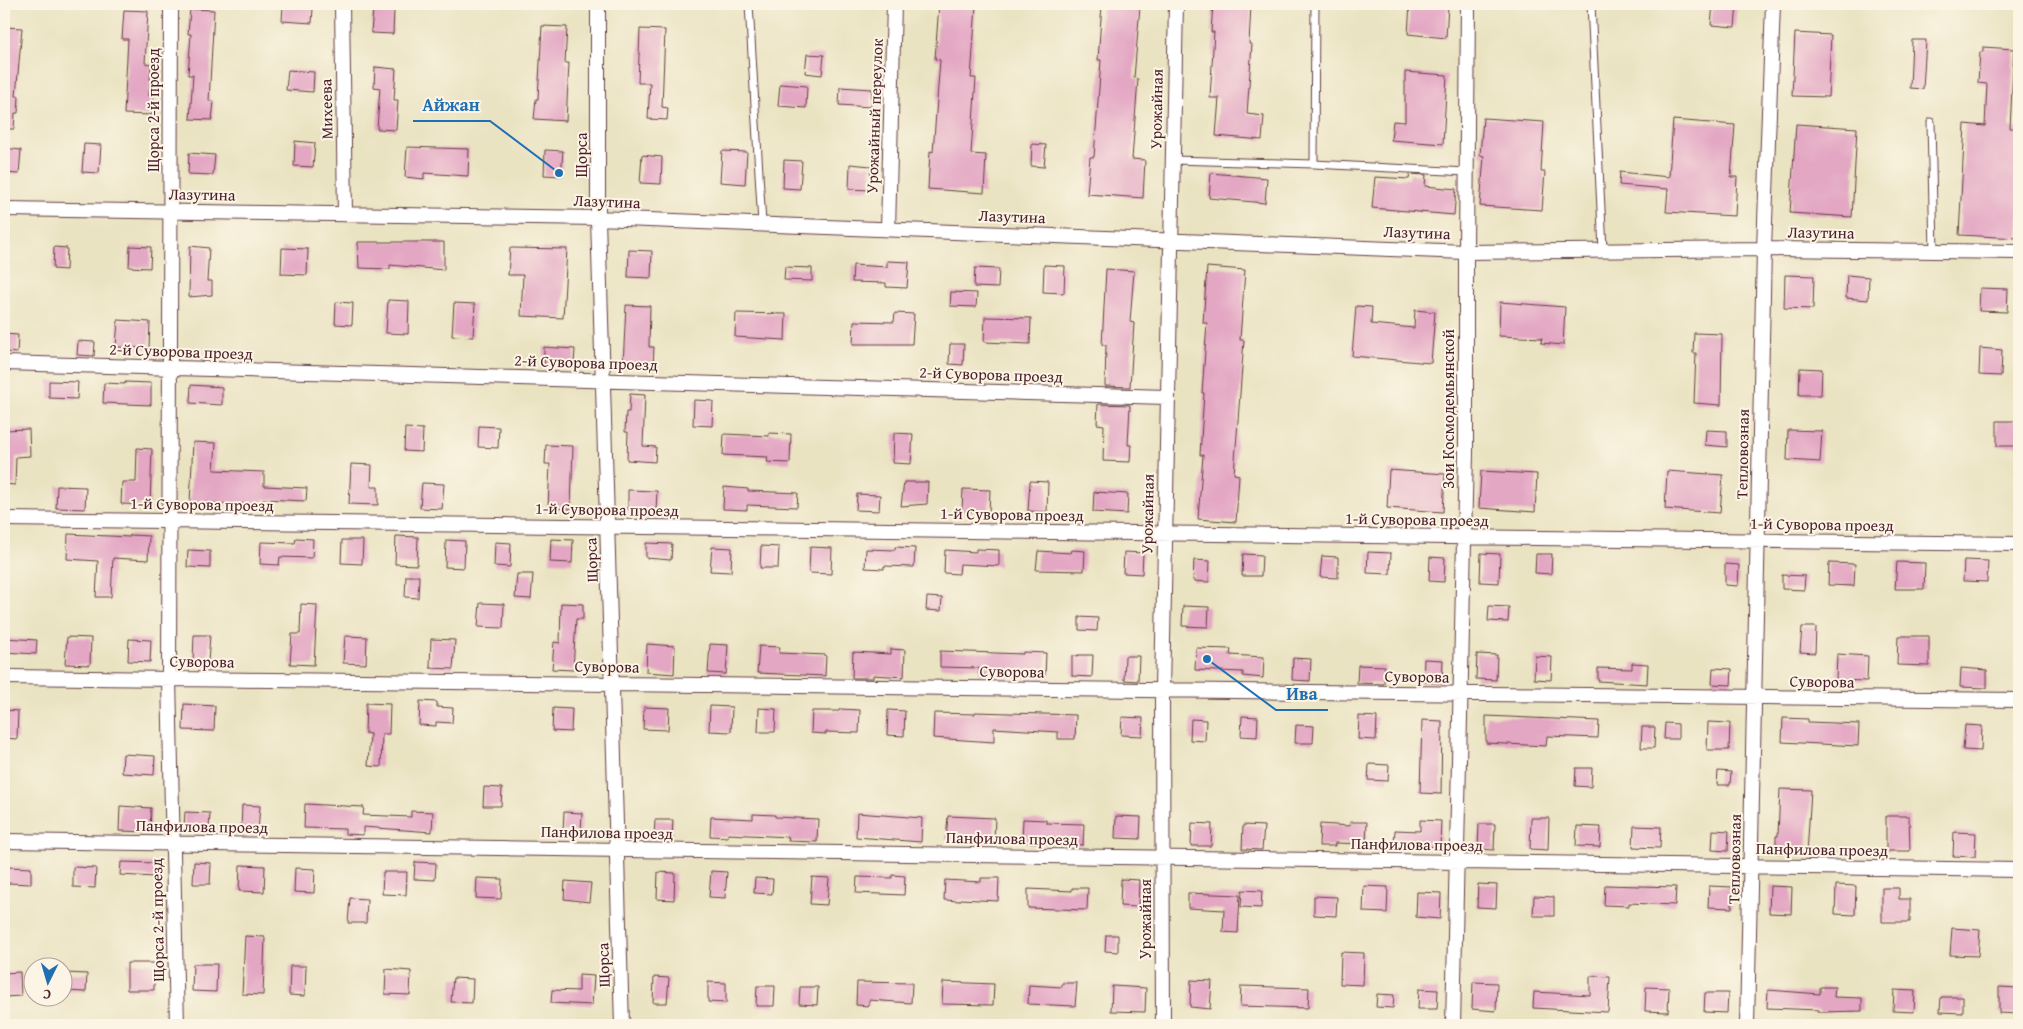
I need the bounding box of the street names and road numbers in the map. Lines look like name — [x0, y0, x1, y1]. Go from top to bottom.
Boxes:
street label: Урожайный переулок — [859, 37, 889, 194]
street label: Щорса 2-й проезд — [141, 48, 165, 172]
street label: Урожайная — [1143, 69, 1169, 149]
street label: Михеева — [313, 78, 339, 140]
street label: Щорса — [569, 132, 593, 178]
street label: Лазутина — [168, 181, 236, 207]
street label: Лазутина — [573, 188, 641, 214]
street label: Лазутина — [978, 203, 1046, 229]
street label: Лазутина — [1383, 219, 1451, 245]
street label: Лазутина — [1787, 219, 1855, 245]
street label: Зои Космодемьянской — [1436, 329, 1460, 489]
street label: 2-й Суворова проезд — [109, 336, 254, 366]
street label: 2-й Суворова проезд — [514, 347, 659, 377]
street label: 2-й Суворова проезд — [919, 359, 1064, 389]
street label: Тепловозная — [1729, 409, 1755, 499]
street label: Урожайная — [1134, 474, 1160, 554]
street label: 1-й Суворова проезд — [130, 491, 274, 517]
street label: 1-й Суворова проезд — [535, 496, 679, 522]
street label: 1-й Суворова проезд — [940, 501, 1084, 527]
street label: 1-й Суворова проезд — [1345, 506, 1489, 532]
street label: 1-й Суворова проезд — [1750, 511, 1894, 537]
street label: Щорса — [578, 537, 604, 583]
street label: Суворова — [169, 648, 235, 674]
street label: Суворова — [574, 653, 640, 679]
street label: Суворова — [979, 658, 1045, 684]
street label: Суворова — [1384, 663, 1450, 689]
street label: Суворова — [1789, 668, 1855, 694]
street label: Панфилова проезд — [136, 813, 269, 839]
street label: Тепловозная — [1721, 814, 1747, 904]
street label: Панфилова проезд — [541, 819, 674, 845]
street label: Панфилова проезд — [946, 825, 1079, 851]
street label: Панфилова проезд — [1351, 831, 1484, 857]
street label: Панфилова проезд — [1756, 836, 1889, 862]
street label: Щорса 2-й проезд — [144, 858, 170, 982]
street label: Урожайная — [1133, 879, 1157, 959]
street label: Щорса — [590, 942, 616, 988]

